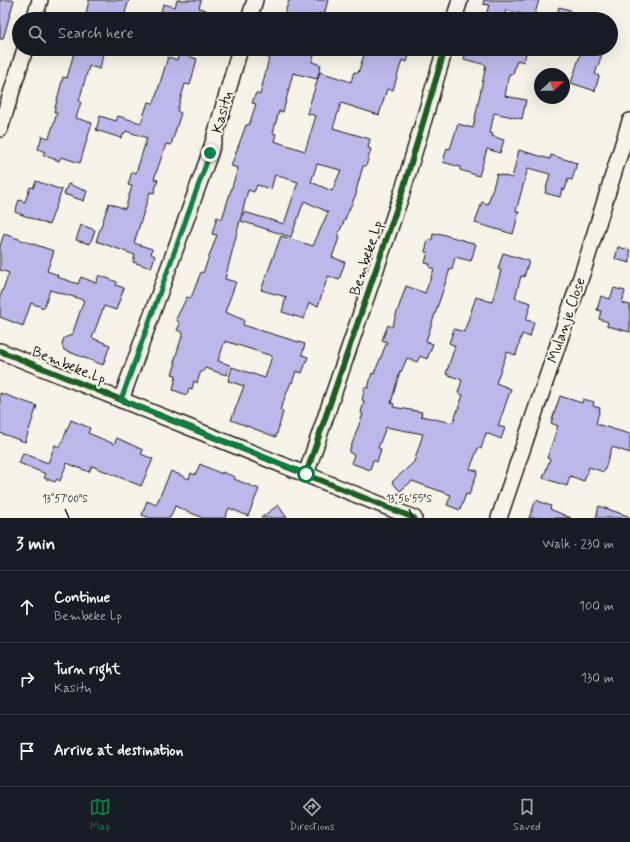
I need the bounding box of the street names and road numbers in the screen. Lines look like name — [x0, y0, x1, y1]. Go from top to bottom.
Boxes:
street label: Kasitu — [207, 88, 239, 136]
street label: Bembeke Lp — [345, 218, 389, 298]
street label: Mulanje Close — [543, 274, 591, 366]
street label: Bembeke Lp — [29, 342, 109, 390]

